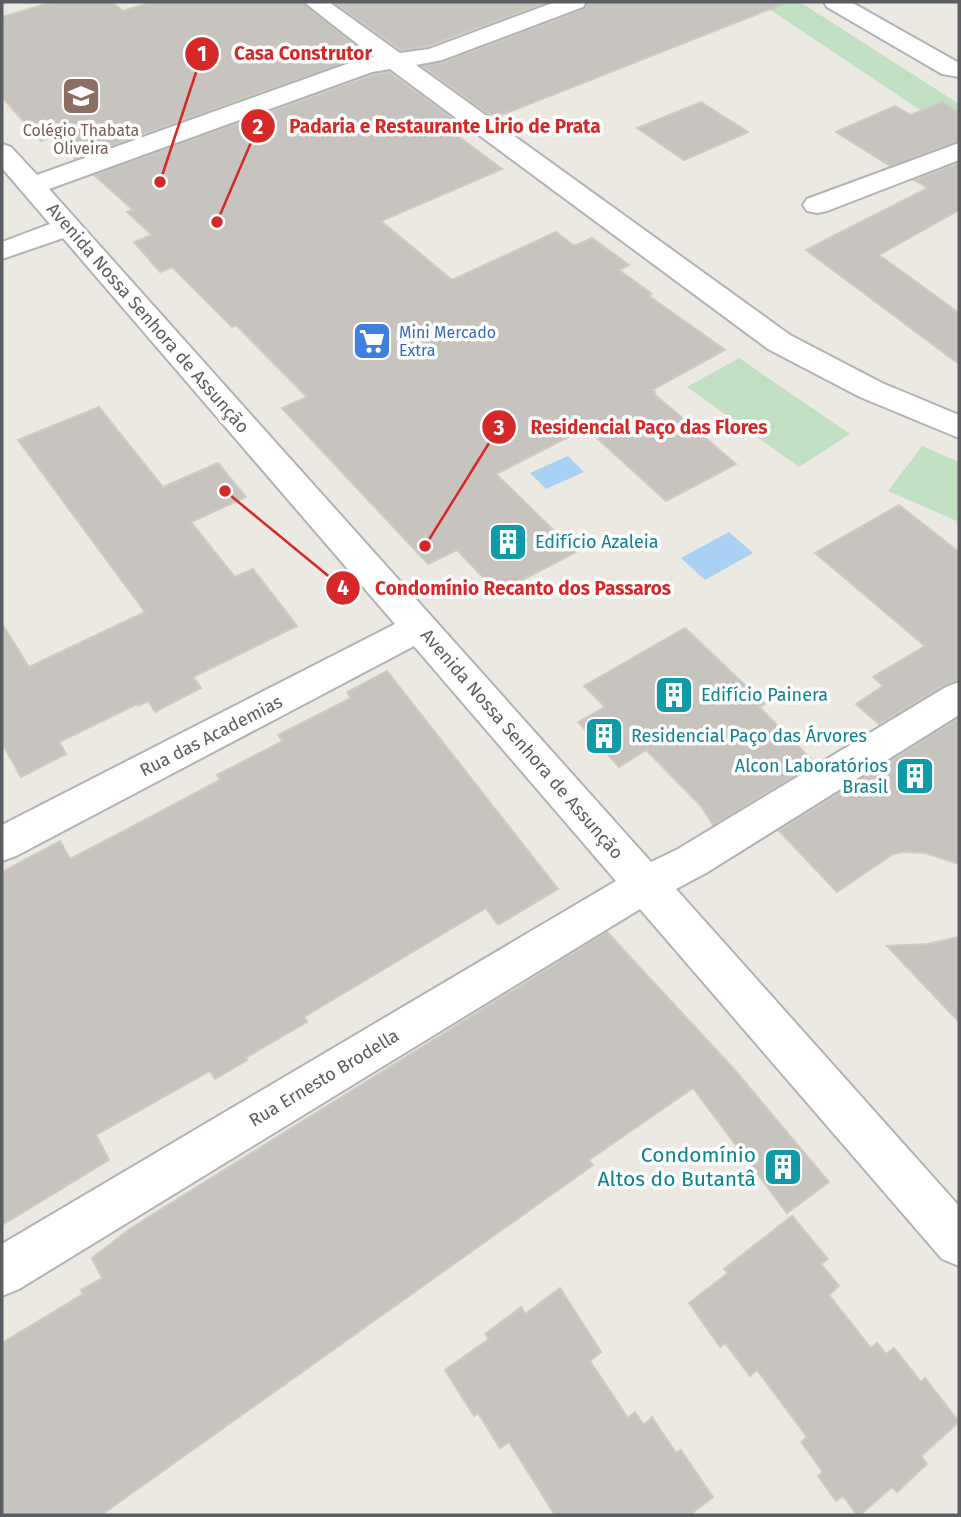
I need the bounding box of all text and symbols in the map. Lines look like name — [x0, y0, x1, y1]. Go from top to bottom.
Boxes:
callout: Casa Construtor — [185, 34, 386, 74]
text: 1 — [197, 41, 207, 67]
text: Casa Construtor — [234, 42, 372, 65]
school or university icon: Colégio Thabata Oliveira — [60, 75, 102, 117]
callout: Padaria e Restaurante Lirio de Prata — [241, 106, 615, 146]
text: 2 — [253, 114, 264, 140]
text: Padaria e Restaurante Lirio de Prata — [289, 115, 601, 138]
place label: Colégio Thabata Oliveira — [23, 121, 139, 158]
street label: Avenida Nossa Senhora de Assunção — [42, 198, 254, 438]
supermarket icon: Mini Mercado Extra — [351, 320, 393, 362]
place label: Mini Mercado Extra — [399, 323, 496, 360]
callout: Residencial Paço das Flores — [482, 407, 782, 447]
text: 3 — [493, 415, 505, 441]
text: Residencial Paço das Flores — [530, 416, 768, 439]
building icon: Edifício Azaleia — [487, 521, 529, 563]
place label: Edifício Azaleia — [535, 531, 659, 553]
callout: Condomínio Recanto dos Passaros — [326, 568, 684, 608]
text: 4 — [337, 575, 349, 601]
text: Condomínio Recanto dos Passaros — [375, 577, 671, 600]
street label: Avenida Nossa Senhora de Assunção — [416, 624, 628, 864]
building icon: Edifício Painera — [653, 674, 695, 716]
place label: Edifício Painera — [701, 684, 828, 706]
street label: Rua das Academias — [136, 691, 286, 781]
building icon: Residencial Paço das Árvores — [583, 715, 625, 757]
place label: Residencial Paço das Árvores — [631, 724, 867, 747]
place label: Alcon Laboratórios Brasil — [735, 755, 888, 798]
building icon: Alcon Laboratórios Brasil — [894, 755, 936, 797]
street label: Rua Ernesto Brodella — [245, 1024, 403, 1132]
place label: Condomínio Altos do Butantâ — [598, 1142, 756, 1192]
building icon: Condomínio Altos do Butantâ — [762, 1146, 804, 1188]

